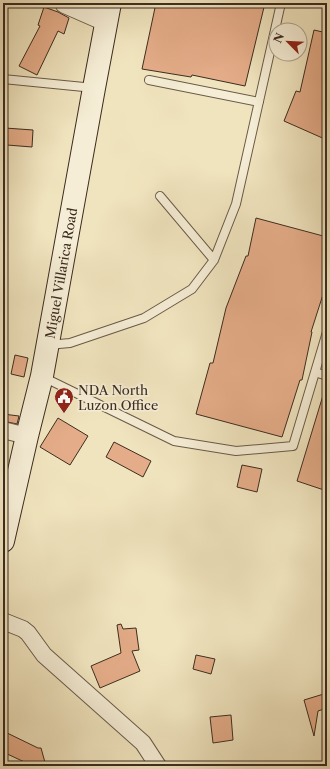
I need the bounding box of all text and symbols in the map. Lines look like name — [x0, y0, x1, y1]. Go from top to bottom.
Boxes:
north arrow — [268, 22, 308, 62]
text: N — [271, 30, 287, 45]
street label: Miguel Villarica Road — [42, 206, 80, 340]
place label: NDA North Luzon Office — [78, 382, 158, 413]
public building icon: NDA North Luzon Office — [53, 386, 75, 414]

